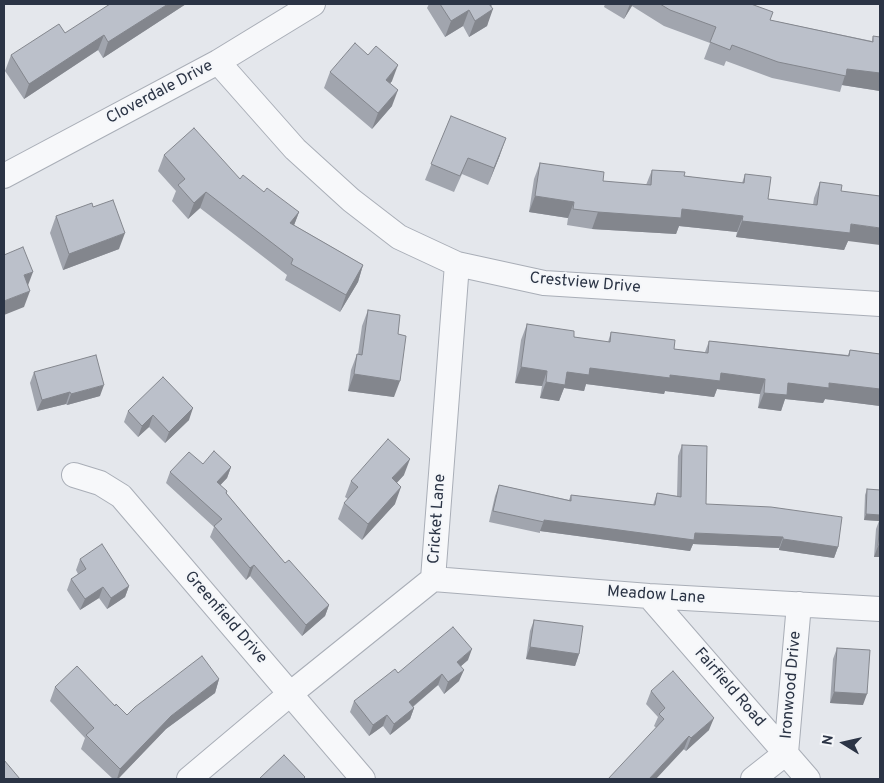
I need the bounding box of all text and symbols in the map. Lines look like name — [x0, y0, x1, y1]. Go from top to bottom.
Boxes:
street label: Cloverdale Drive — [103, 57, 217, 129]
street label: Crestview Drive — [529, 270, 641, 298]
street label: Cricket Lane — [425, 473, 451, 565]
street label: Greenfield Drive — [180, 568, 270, 668]
street label: Meadow Lane — [606, 583, 706, 609]
street label: Ironwood Drive — [778, 630, 806, 740]
street label: Fairfield Road — [689, 645, 769, 731]
north arrow — [819, 718, 869, 768]
text: N — [819, 734, 838, 747]

